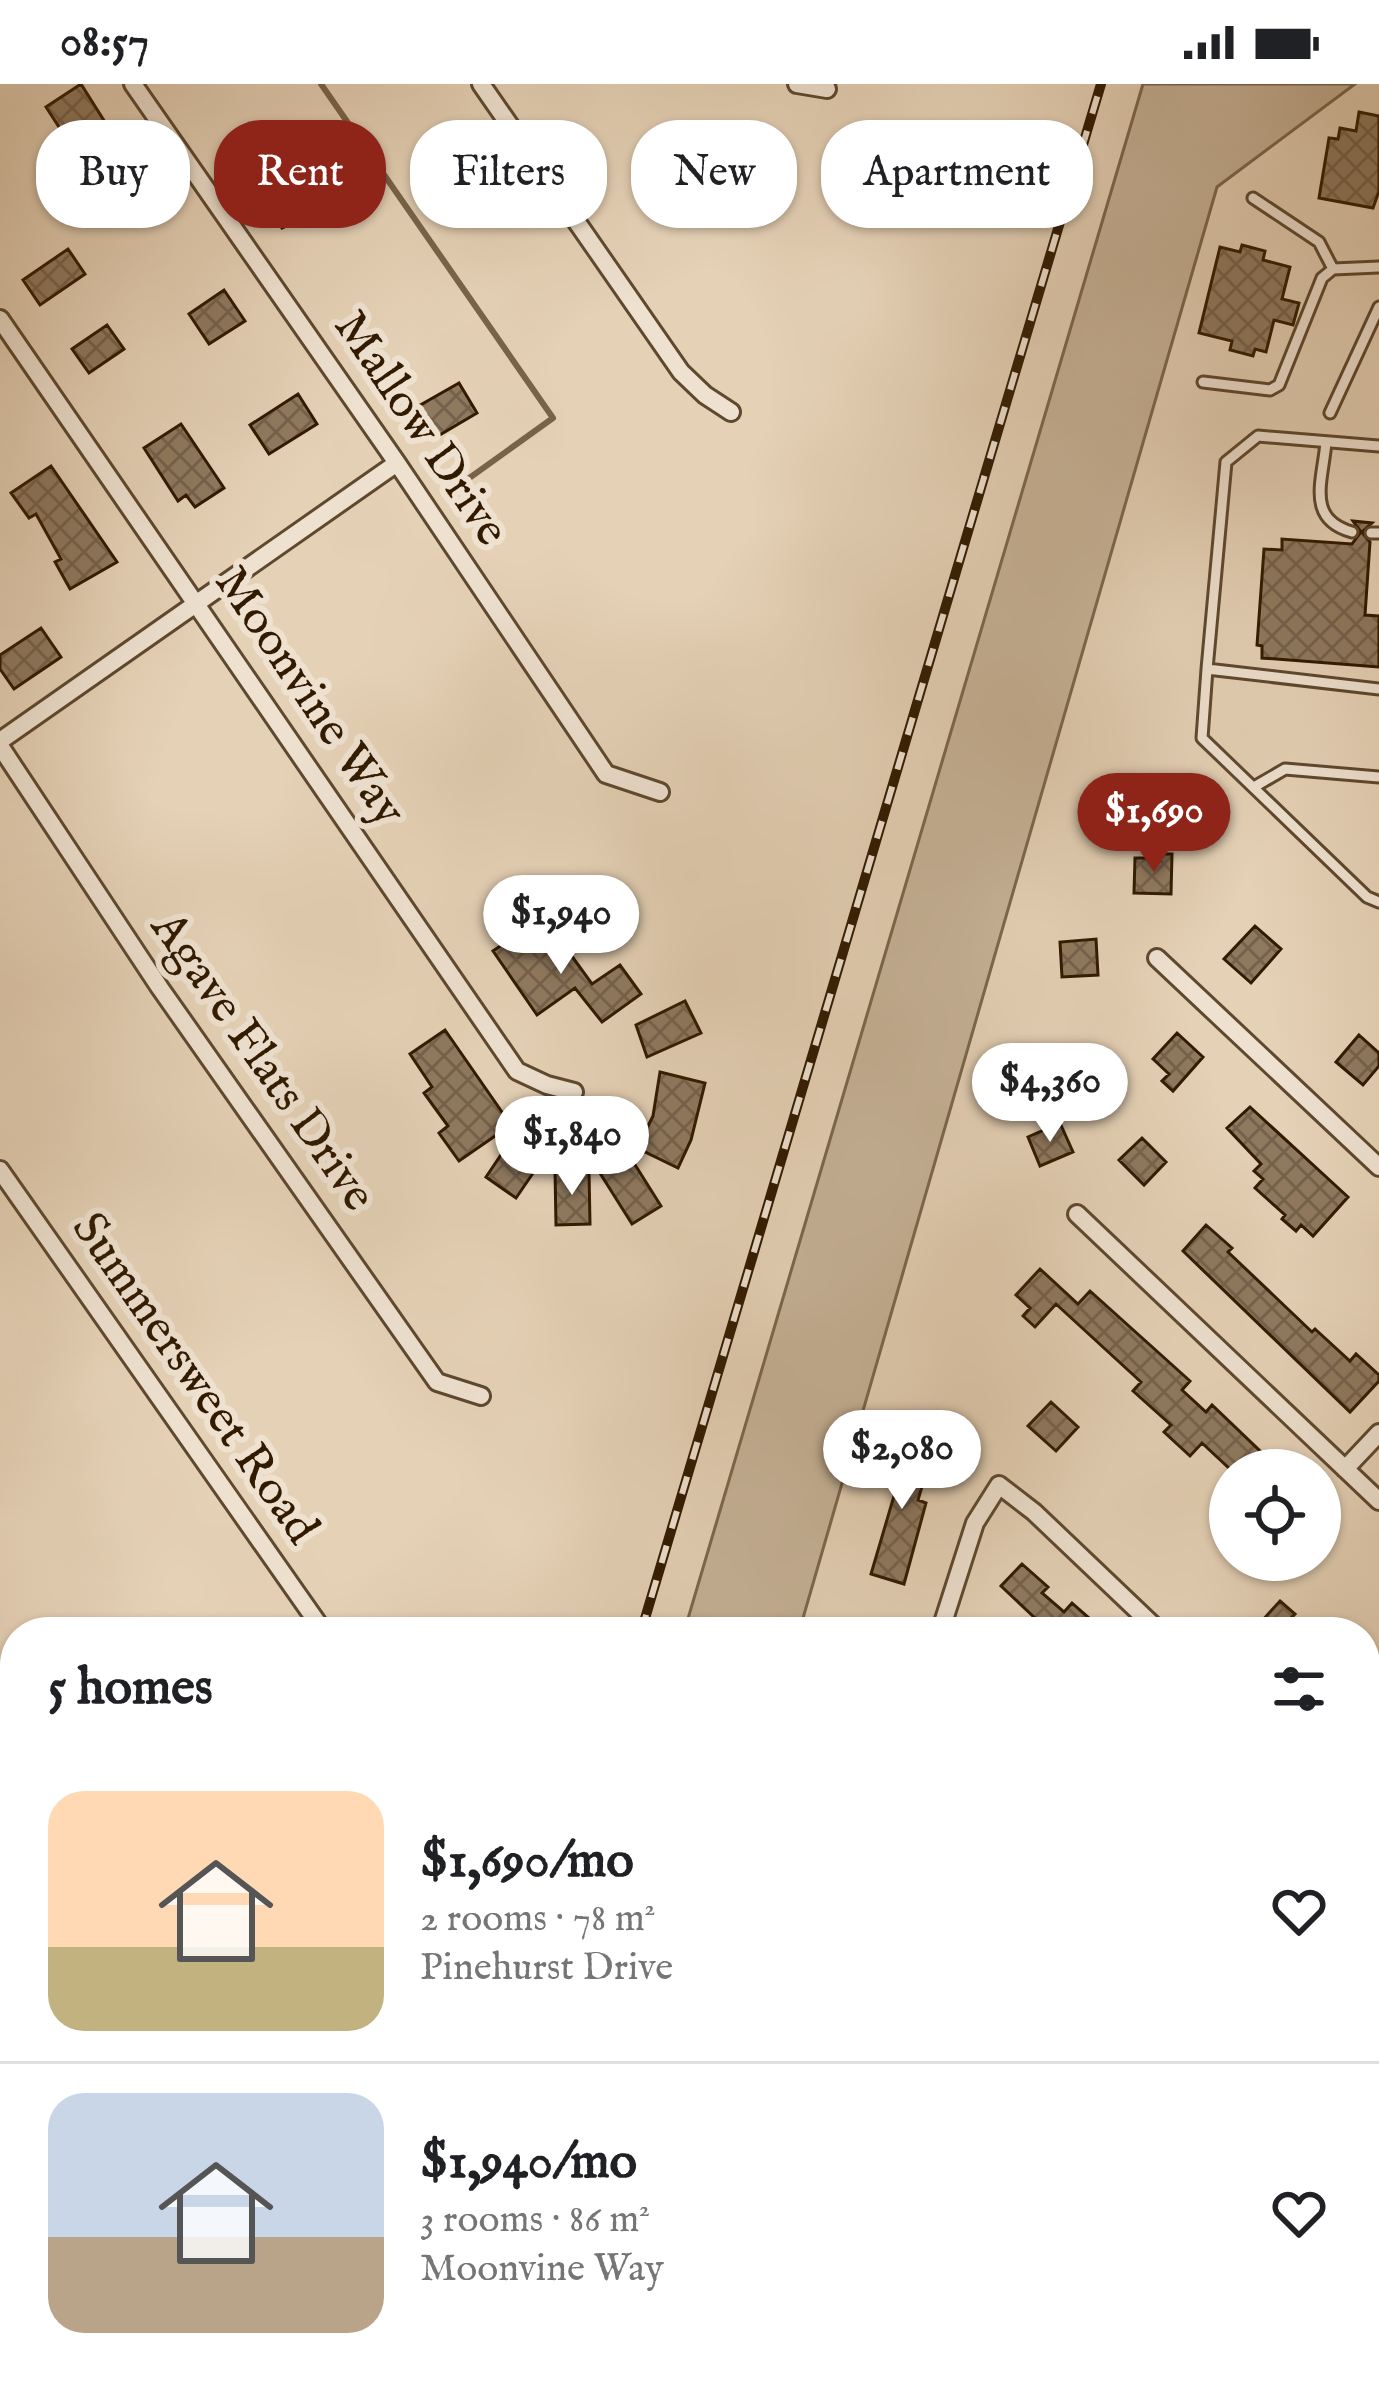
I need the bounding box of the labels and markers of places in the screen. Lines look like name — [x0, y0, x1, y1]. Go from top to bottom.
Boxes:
pin: $1,690 — [1056, 773, 1252, 875]
pin: $1,940 — [463, 875, 659, 977]
pin: $4,360 — [952, 1043, 1148, 1145]
pin: $1,840 — [474, 1096, 670, 1198]
pin: $2,080 — [804, 1410, 1000, 1512]

